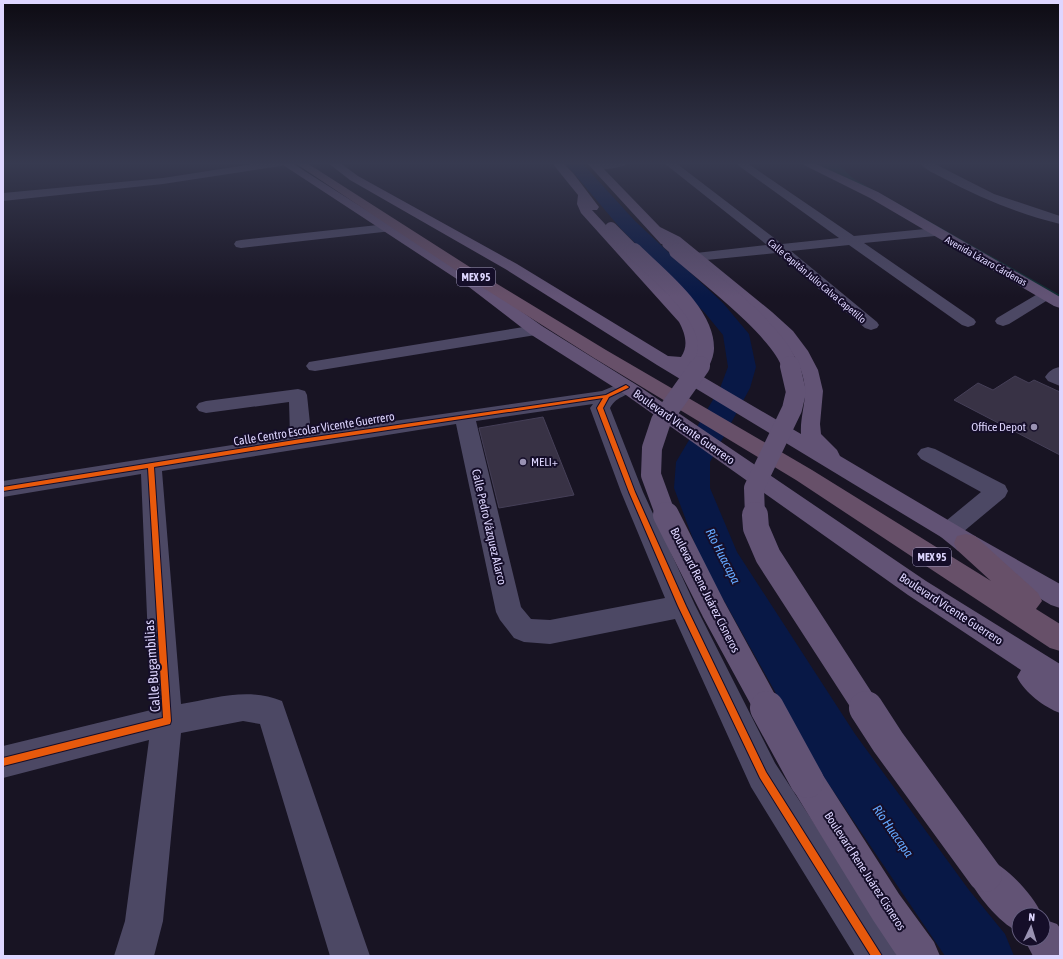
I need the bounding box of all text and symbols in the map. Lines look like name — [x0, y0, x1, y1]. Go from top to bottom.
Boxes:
street label: Avenida Lázaro Cárdenas — [943, 234, 1029, 288]
street label: Calle Capitán Julio Calva Capetillo — [766, 237, 868, 325]
road number: MEX 95 — [457, 268, 495, 286]
street label: Boulevard Vicente Guerrero — [630, 387, 738, 468]
street label: Calle Centro Escolar Vicente Guerrero — [233, 409, 396, 449]
place label: Office Depot — [971, 420, 1027, 434]
marker: Office Depot — [1029, 422, 1039, 432]
place label: MELI+ — [531, 455, 558, 469]
marker: MELI+ — [518, 457, 528, 467]
street label: Calle Pedro Vázquez Alarco — [469, 468, 509, 587]
street label: Boulevard Rene Juárez Cisneros — [667, 525, 743, 655]
water label: Río Huacapa — [703, 526, 743, 586]
road number: MEX 95 — [913, 548, 951, 566]
street label: Boulevard Vicente Guerrero — [896, 570, 1006, 648]
street label: Calle Bugambilias — [141, 619, 163, 713]
water label: Río Huacapa — [870, 802, 916, 860]
street label: Boulevard Rene Juárez Cisneros — [821, 809, 909, 933]
north arrow — [1011, 907, 1051, 947]
text: N — [1028, 911, 1035, 923]

